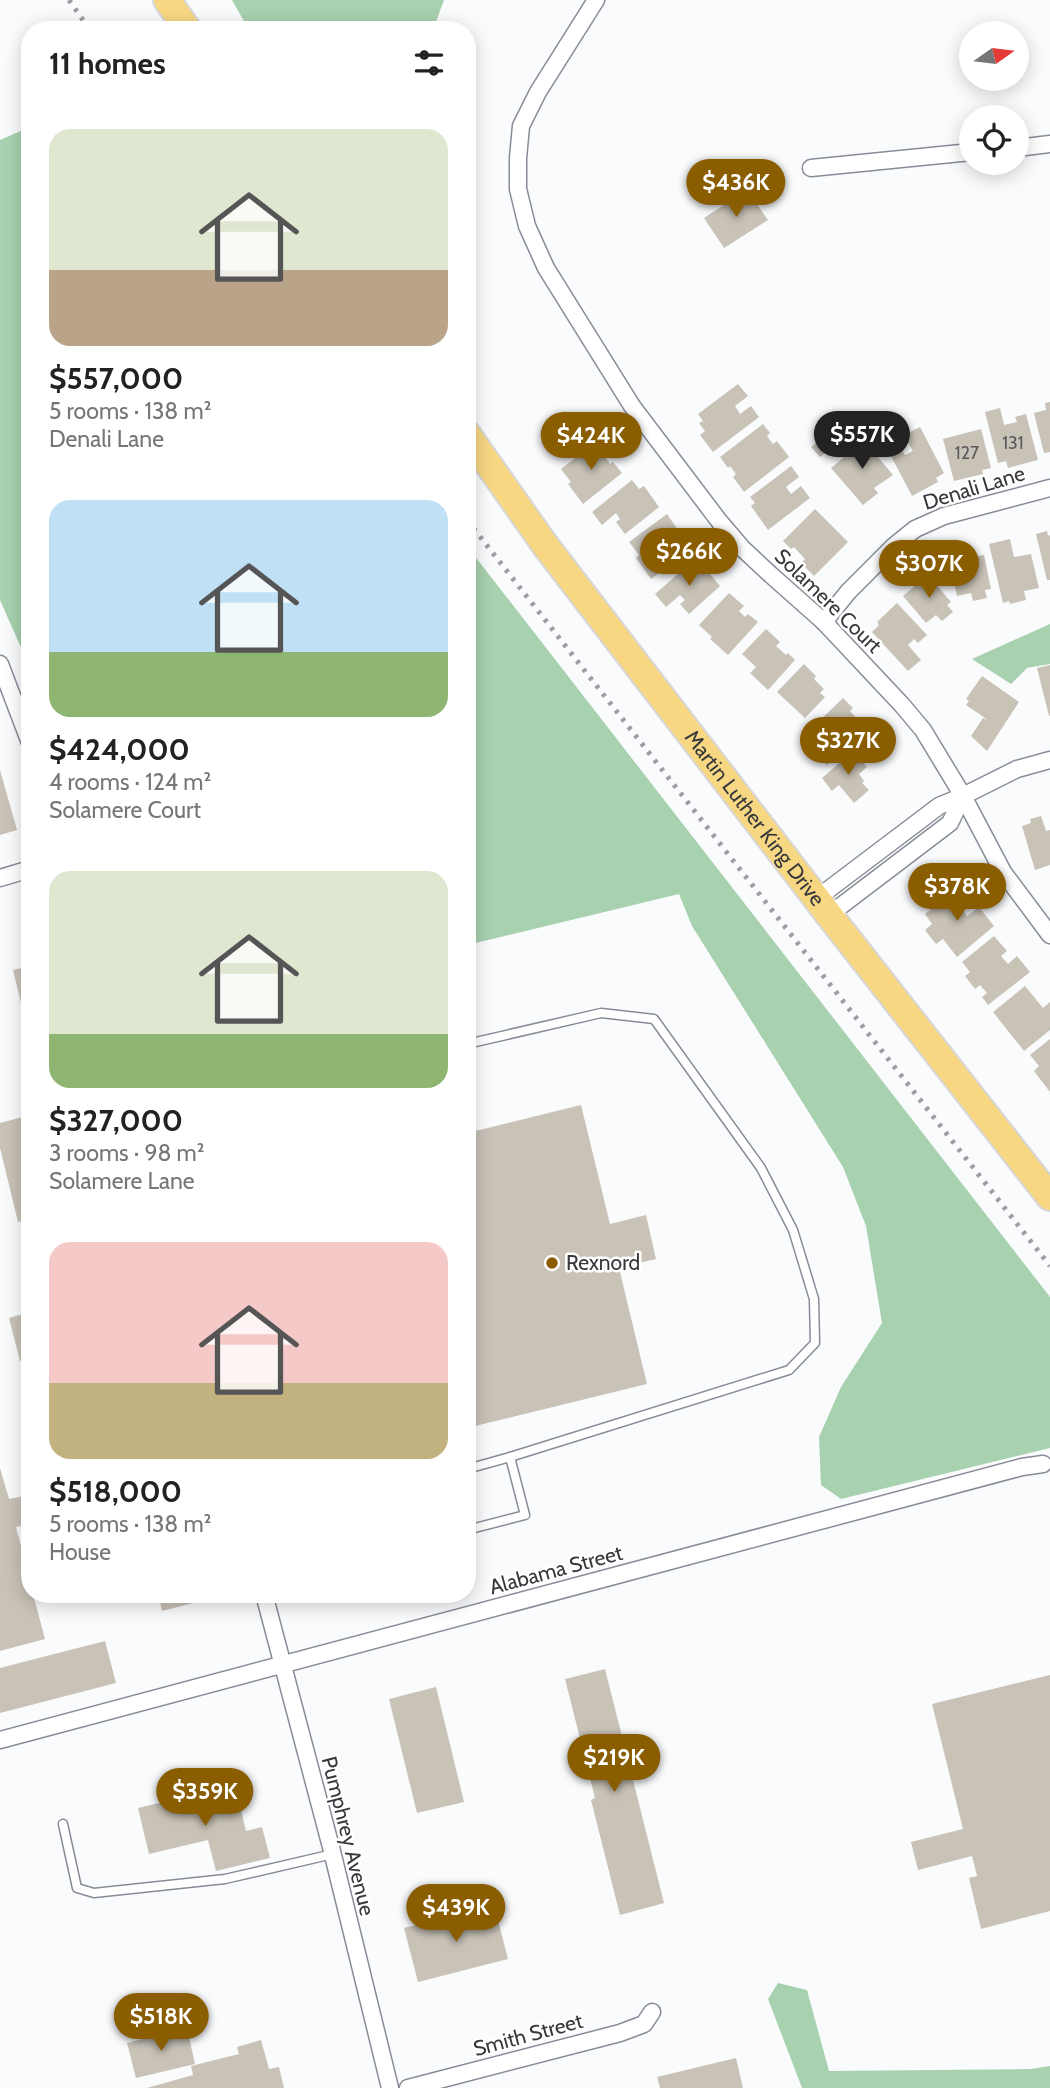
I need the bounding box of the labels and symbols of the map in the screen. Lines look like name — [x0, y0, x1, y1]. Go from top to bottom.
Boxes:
north arrow — [959, 21, 1029, 91]
pin: $436K — [687, 160, 785, 219]
pin: $424K — [542, 412, 640, 472]
pin: $557K — [813, 412, 911, 471]
house number: 131 — [1002, 432, 1024, 454]
house number: 127 — [955, 442, 979, 464]
street label: Denali Lane — [920, 460, 1028, 515]
pin: $266K — [640, 528, 738, 588]
pin: $307K — [880, 540, 978, 600]
street label: Solamere Court — [770, 543, 887, 658]
pin: $327K — [799, 718, 897, 777]
street label: Martin Luther King Drive — [680, 725, 830, 911]
pin: $378K — [908, 864, 1006, 923]
place label: Rexnord — [566, 1250, 640, 1275]
marker: Rexnord — [544, 1255, 560, 1271]
street label: Alabama Street — [487, 1540, 625, 1599]
pin: $219K — [565, 1734, 663, 1794]
street label: Pumphrey Avenue — [317, 1754, 380, 1918]
pin: $359K — [156, 1769, 254, 1828]
pin: $439K — [407, 1884, 505, 1944]
pin: $518K — [112, 1994, 210, 2053]
street label: Smith Street — [470, 2008, 585, 2061]

